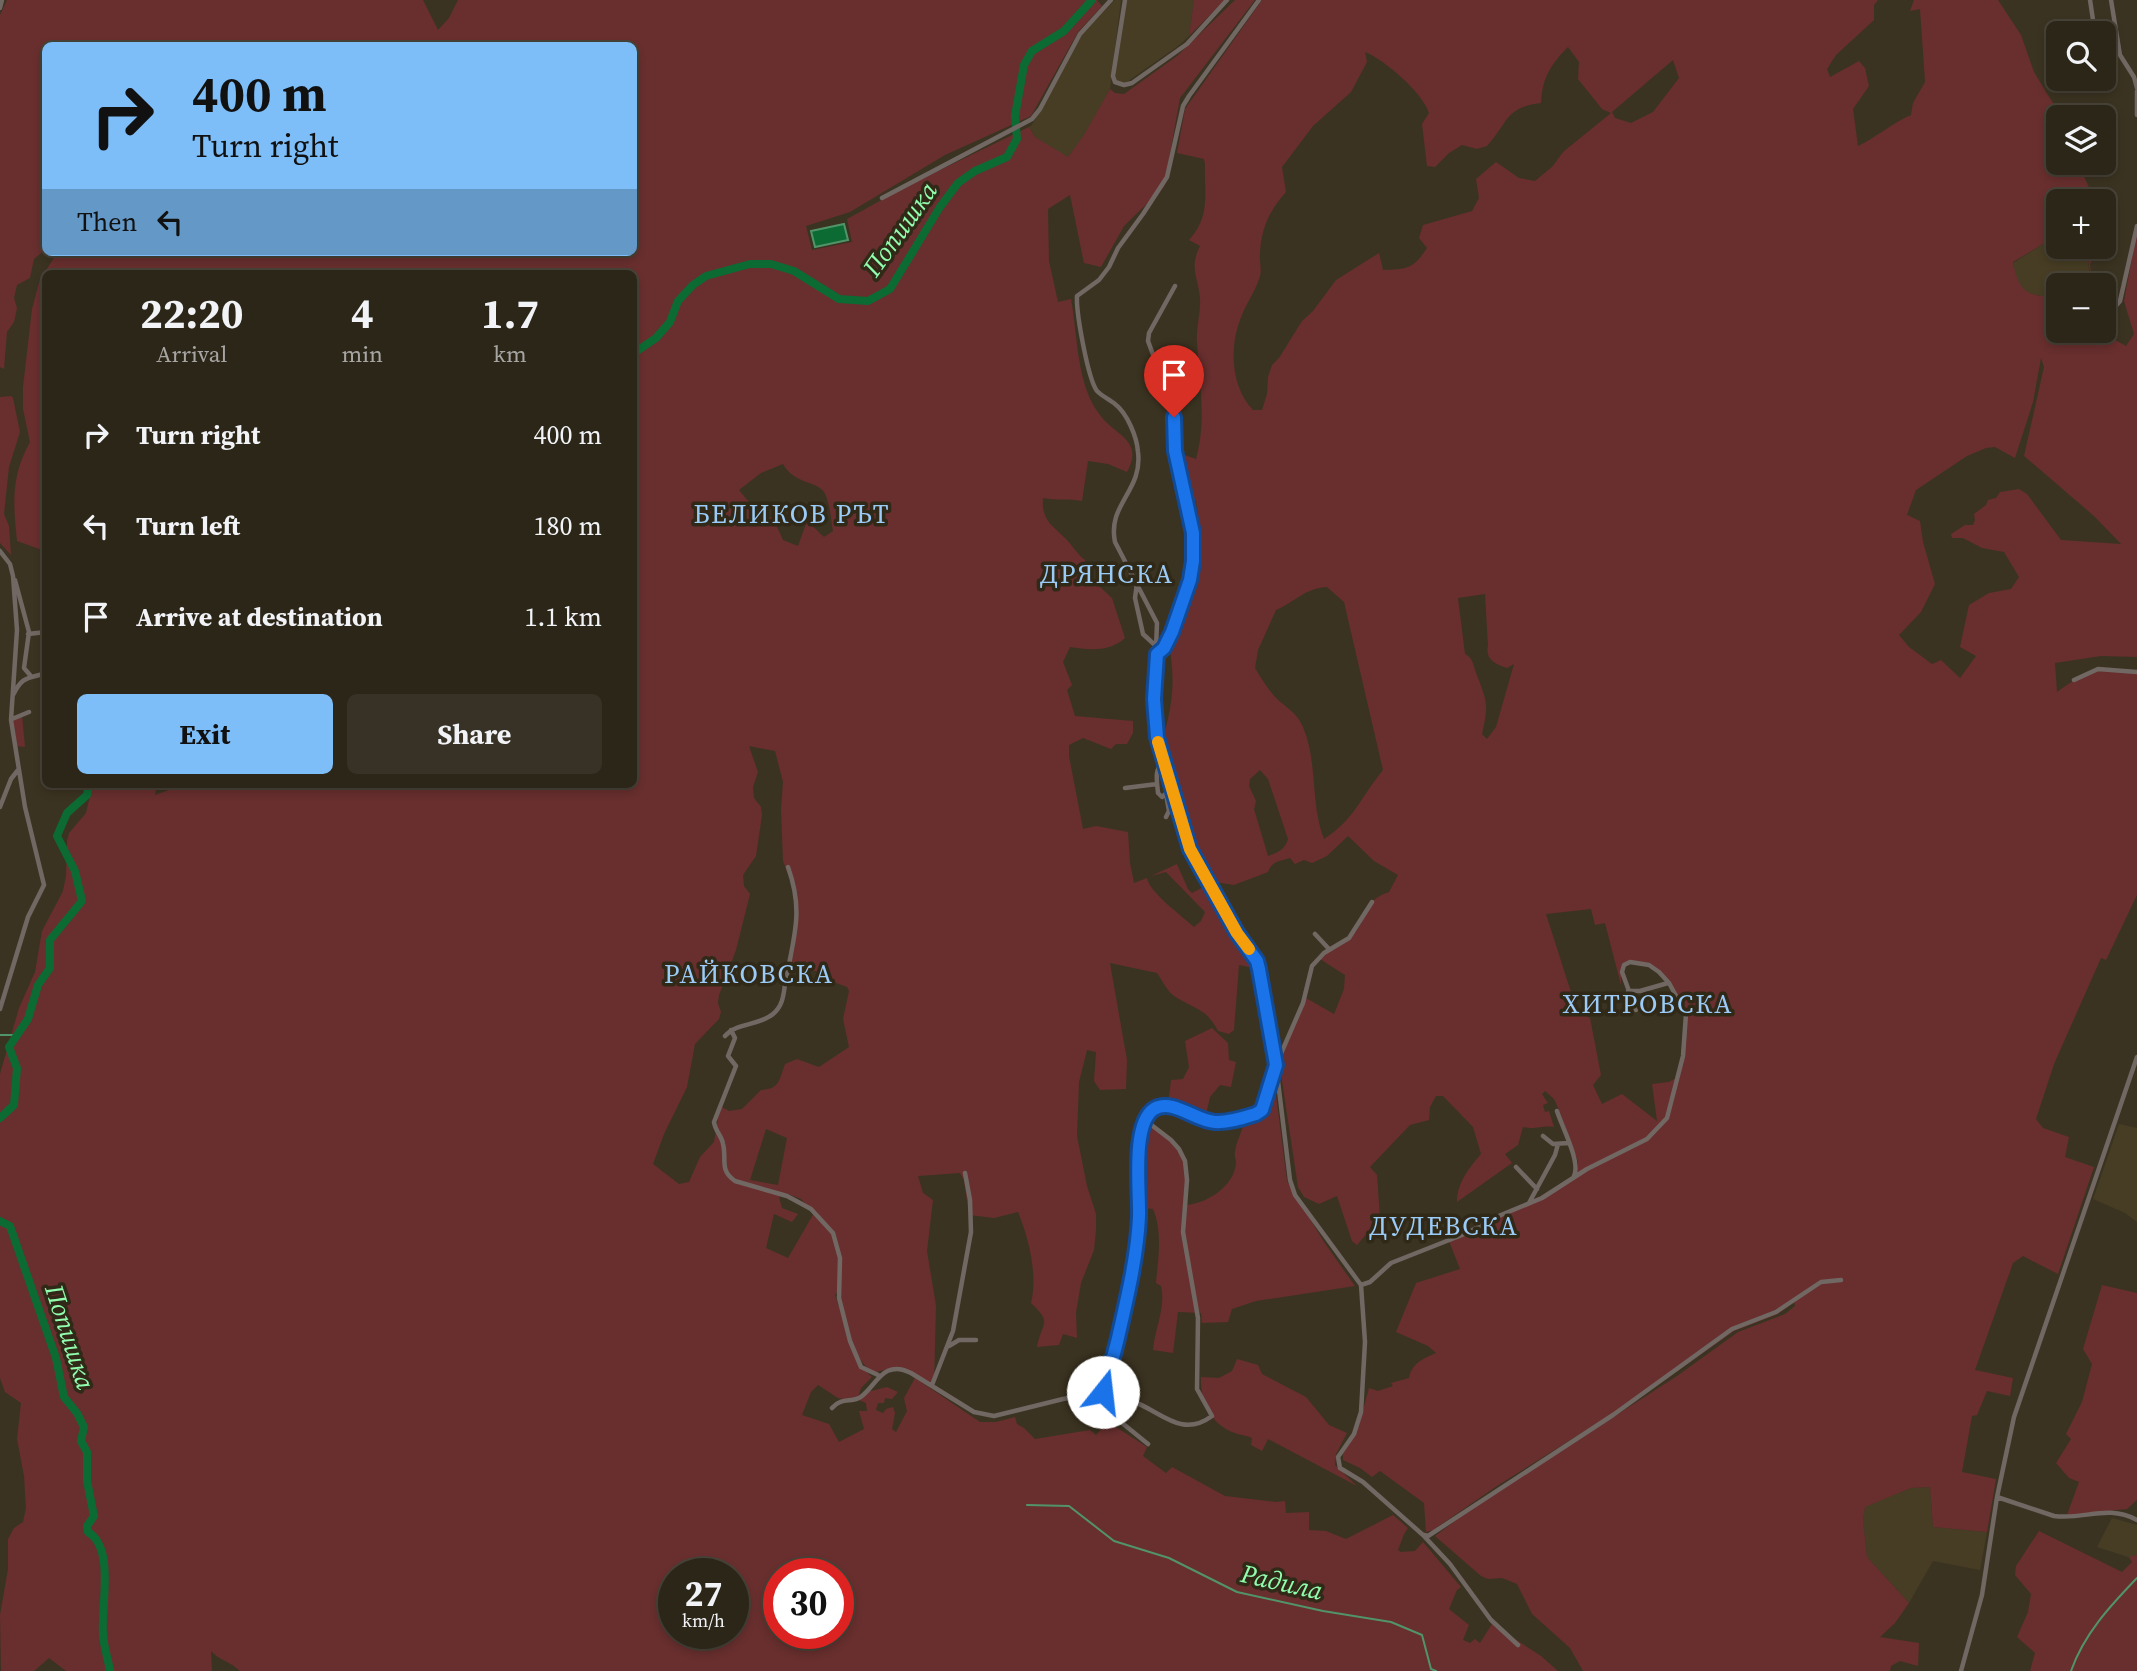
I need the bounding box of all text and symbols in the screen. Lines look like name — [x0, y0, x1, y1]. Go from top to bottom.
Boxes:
map controls — [2046, 21, 2116, 343]
button: search — [2046, 21, 2116, 91]
text: 400 m — [192, 60, 327, 127]
icon: right — [77, 70, 168, 161]
button: layers — [2046, 105, 2116, 175]
text: Turn right — [192, 124, 338, 168]
water label: Попишка — [854, 174, 946, 284]
button: + — [2046, 189, 2116, 259]
icon: left — [151, 203, 189, 241]
text: Then — [77, 204, 137, 240]
button: − — [2046, 273, 2116, 343]
text: 22:20 — [140, 284, 244, 342]
text: 4 — [351, 284, 374, 342]
text: 1.7 — [481, 284, 539, 342]
text: Arrival — [156, 338, 227, 370]
text: min — [342, 338, 383, 370]
text: km — [493, 338, 527, 370]
pin — [1144, 345, 1204, 417]
icon: arrive — [1155, 356, 1193, 394]
icon: right — [77, 416, 115, 454]
text: Turn right — [136, 417, 260, 453]
text: 400 m — [534, 417, 602, 453]
district label: БЕЛИКОВ РЪТ — [694, 496, 890, 532]
icon: left — [77, 507, 115, 545]
text: Turn left — [136, 508, 240, 544]
text: 180 m — [534, 508, 602, 544]
district label: ДРЯНСКА — [1040, 556, 1174, 592]
icon: arrive — [77, 598, 115, 636]
text: Arrive at destination — [136, 599, 383, 635]
text: 1.1 km — [524, 599, 602, 635]
button: Exit — [77, 694, 333, 774]
button: Share — [347, 694, 602, 774]
district label: РАЙКОВСКА — [664, 956, 834, 992]
district label: ХИТРОВСКА — [1562, 986, 1734, 1022]
district label: ДУДЕВСКА — [1369, 1208, 1519, 1244]
water label: Попишка — [36, 1279, 104, 1394]
position arrow — [1066, 1355, 1140, 1429]
water label: Радила — [1237, 1555, 1327, 1609]
speed limit sign: 30 — [763, 1558, 854, 1649]
text: 27 — [685, 1570, 722, 1618]
text: km/h — [682, 1608, 725, 1633]

